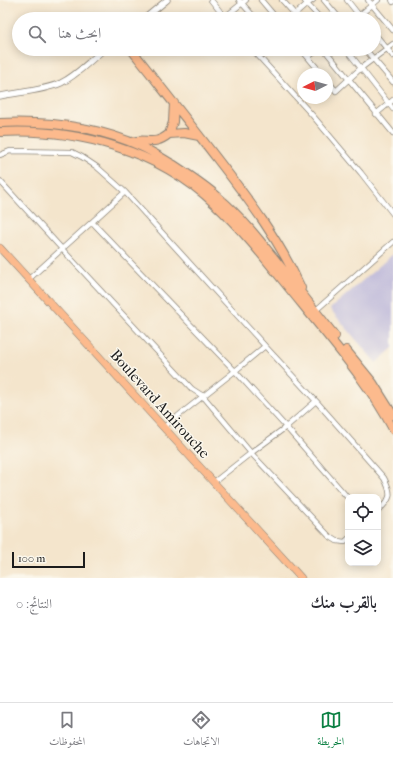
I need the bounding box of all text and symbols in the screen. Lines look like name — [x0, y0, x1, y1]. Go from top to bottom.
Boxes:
search box — [12, 12, 381, 56]
icon: search — [26, 23, 48, 45]
text: ابحث هنا — [58, 24, 101, 42]
north arrow — [297, 68, 333, 104]
street label: Boulevard Amirouche — [106, 346, 214, 462]
map controls — [345, 494, 381, 566]
button: locate — [345, 494, 381, 530]
button: layers — [345, 530, 381, 566]
scale bar — [12, 550, 85, 569]
text: 100 m — [18, 552, 46, 565]
text: بالقرب منك — [311, 592, 377, 612]
text: النتائج: 0 — [16, 596, 52, 611]
tab: المحفوظات — [49, 709, 85, 752]
tab: الاتجاهات — [183, 709, 220, 752]
tab: الخريطة — [317, 709, 344, 752]

